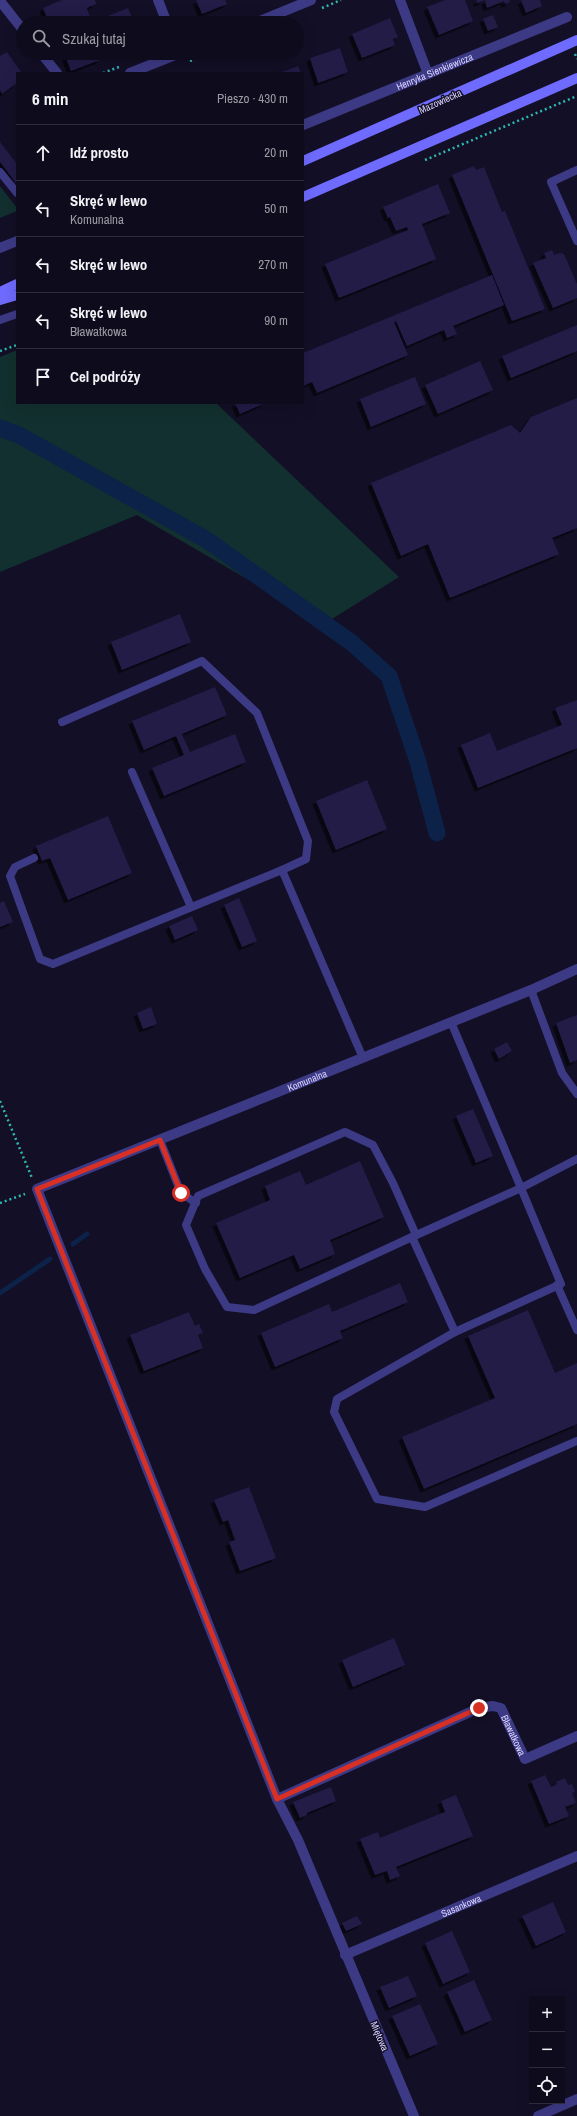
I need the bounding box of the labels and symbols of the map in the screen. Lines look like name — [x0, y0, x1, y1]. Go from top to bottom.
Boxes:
street label: Henryka Sienkiewicza — [394, 50, 475, 93]
street label: Mazowiecka — [417, 86, 464, 117]
street label: Komunalna — [285, 1067, 329, 1095]
route start — [172, 1184, 190, 1202]
route end — [470, 1699, 488, 1717]
street label: Bławatkowa — [498, 1713, 529, 1758]
street label: Sasankowa — [439, 1892, 484, 1920]
street label: Miętowa — [368, 2019, 392, 2053]

